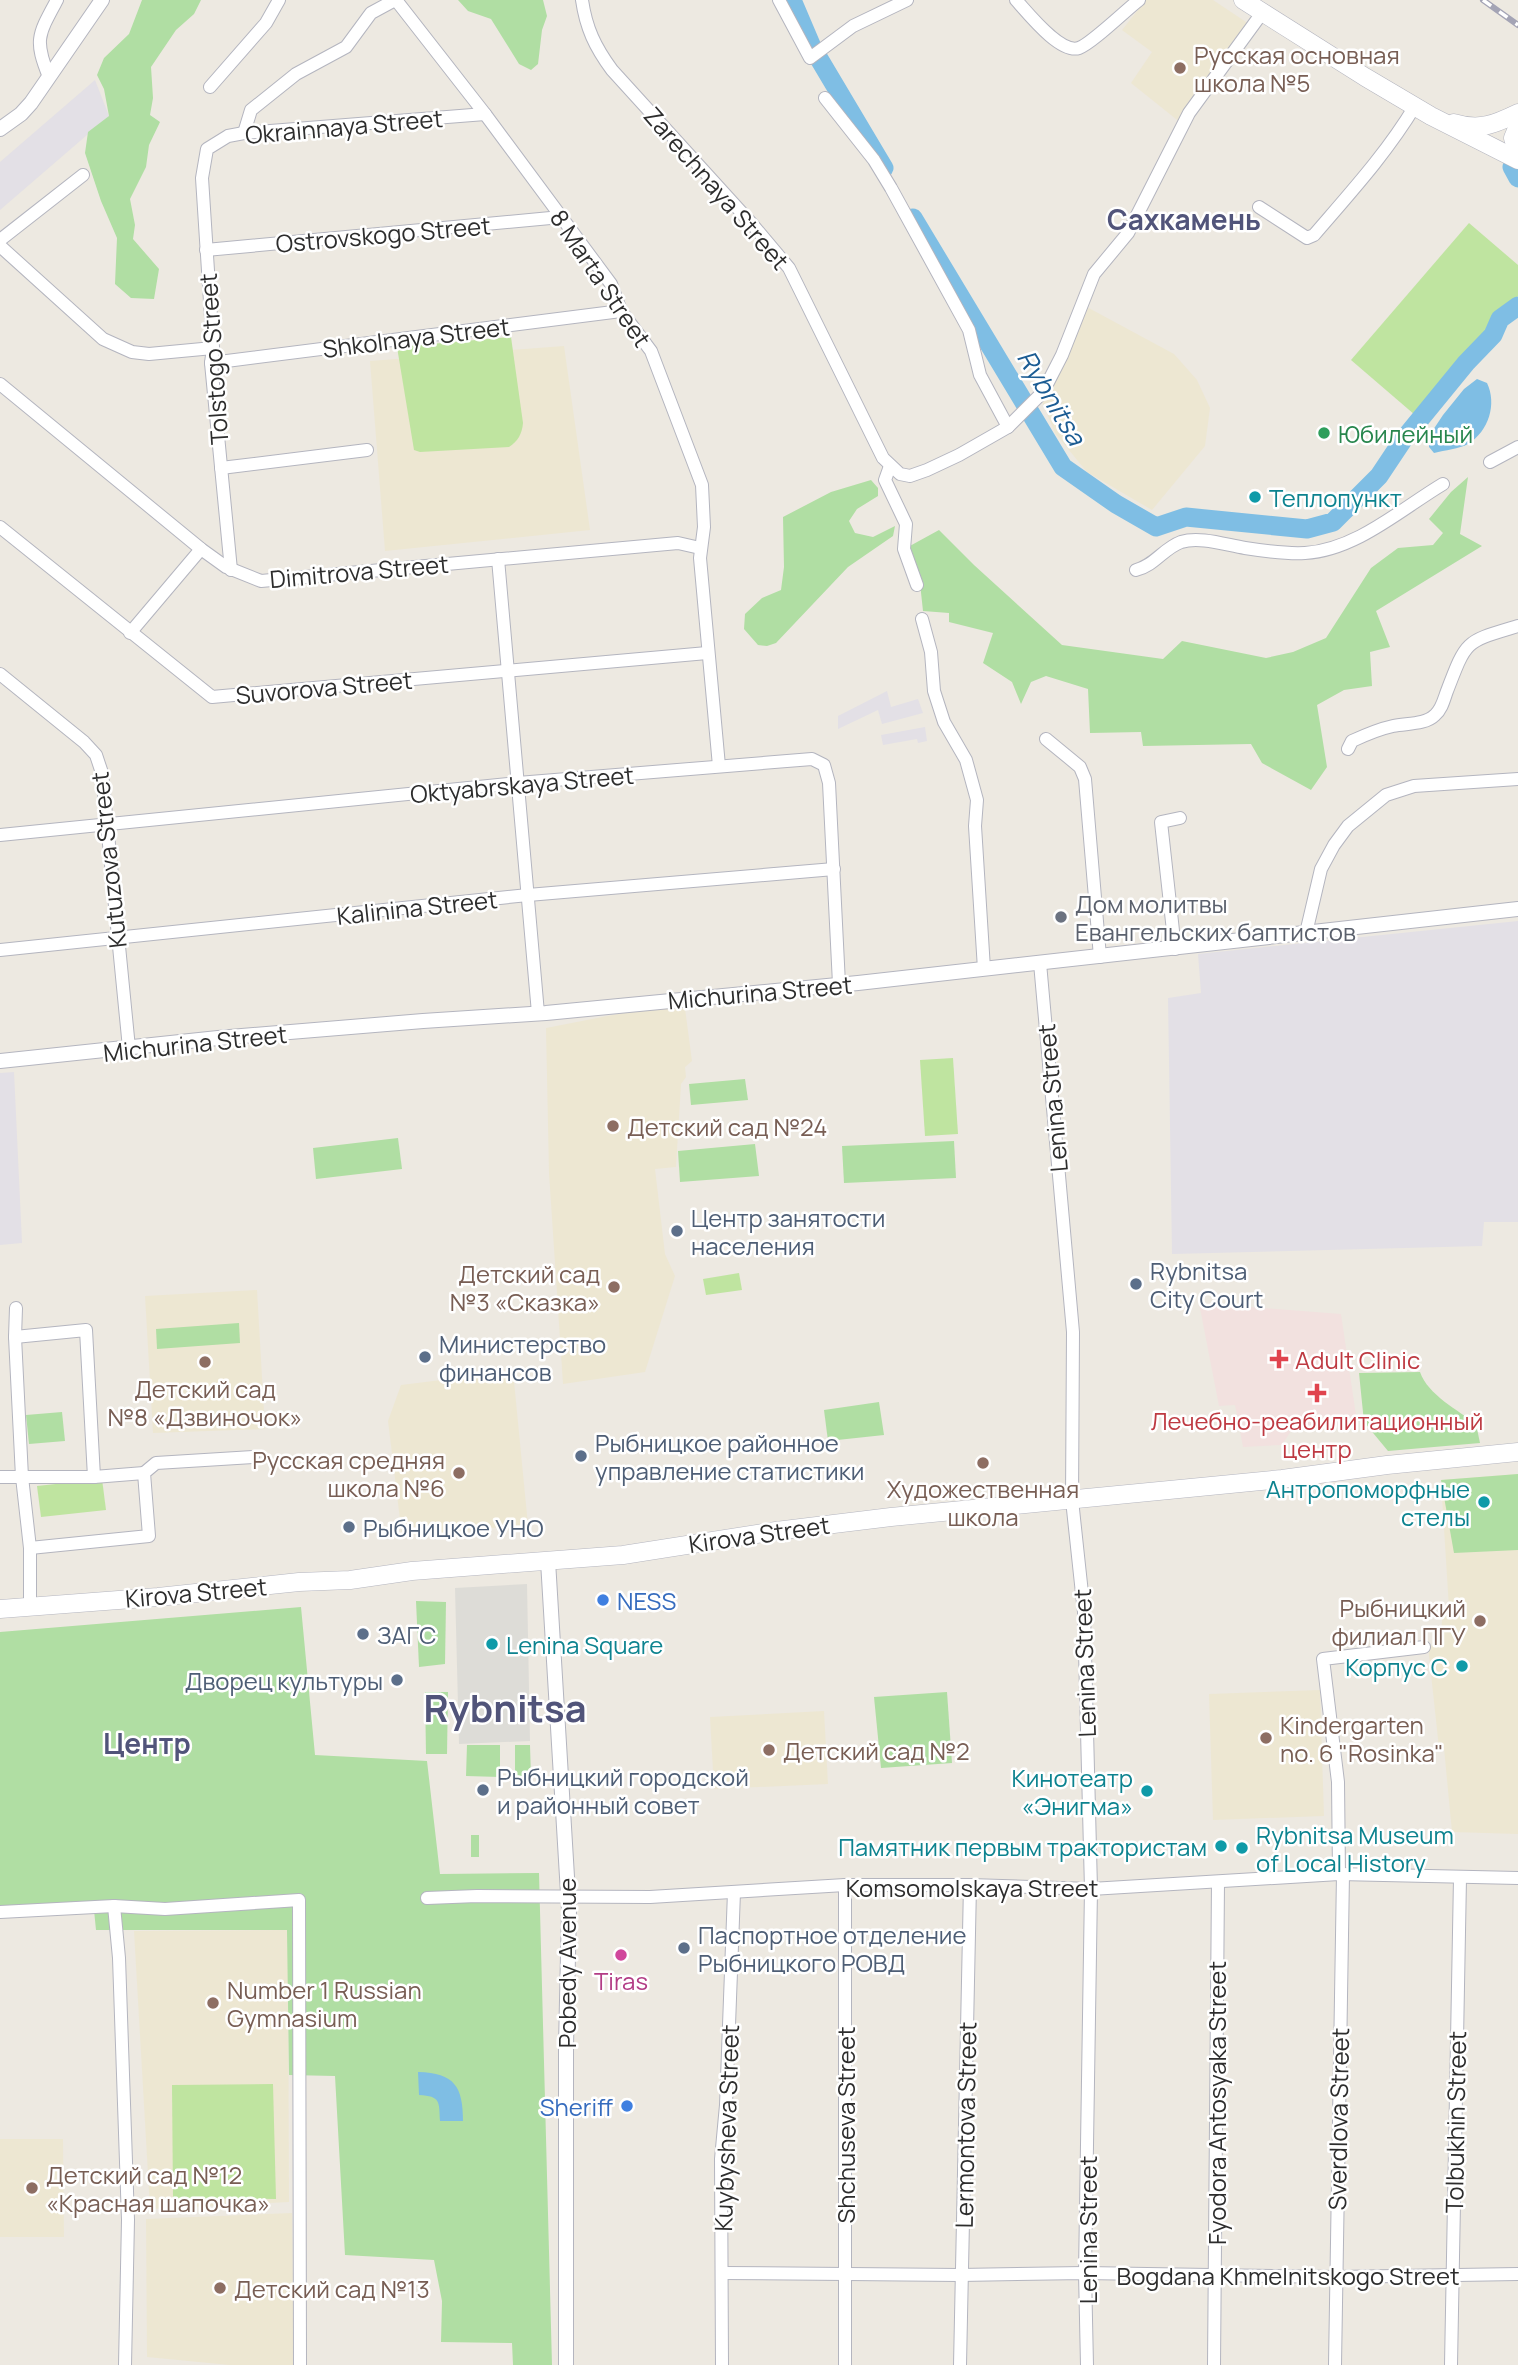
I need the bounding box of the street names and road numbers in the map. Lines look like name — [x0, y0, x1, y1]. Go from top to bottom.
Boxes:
street label: Zarechnaya Street — [637, 100, 797, 276]
street label: Okrainnaya Street — [244, 101, 444, 151]
street label: 8 Marta Street — [543, 203, 659, 353]
street label: Ostrovskogo Street — [274, 208, 492, 260]
street label: Tolstogo Street — [191, 272, 235, 446]
street label: Shkolnaya Street — [321, 309, 511, 365]
street label: Dimitrova Street — [268, 547, 450, 595]
street label: Suvorova Street — [234, 663, 414, 711]
street label: Oktyabrskaya Street — [409, 758, 635, 810]
street label: Kutuzova Street — [82, 770, 134, 950]
street label: Kalinina Street — [335, 882, 499, 932]
street label: Michurina Street — [667, 968, 853, 1016]
street label: Michurina Street — [101, 1017, 289, 1069]
street label: Lenina Street — [1029, 1023, 1075, 1173]
street label: Kirova Street — [686, 1508, 832, 1560]
street label: Kirova Street — [124, 1569, 268, 1615]
street label: Lenina Street — [1065, 1588, 1103, 1738]
street label: Komsomolskaya Street — [846, 1871, 1098, 1904]
street label: Pobedy Avenue — [550, 1878, 583, 2048]
street label: Fyodora Antosyaka Street — [1200, 1961, 1233, 2245]
street label: Lermontova Street — [947, 2021, 983, 2229]
street label: Kuybysheva Street — [706, 2024, 746, 2232]
street label: Shchuseva Street — [829, 2026, 862, 2224]
street label: Sverdlova Street — [1320, 2027, 1356, 2211]
street label: Tolbukhin Street — [1437, 2031, 1473, 2213]
street label: Lenina Street — [1071, 2156, 1104, 2304]
street label: Bogdana Khmelnitskogo Street — [1116, 2259, 1460, 2292]

